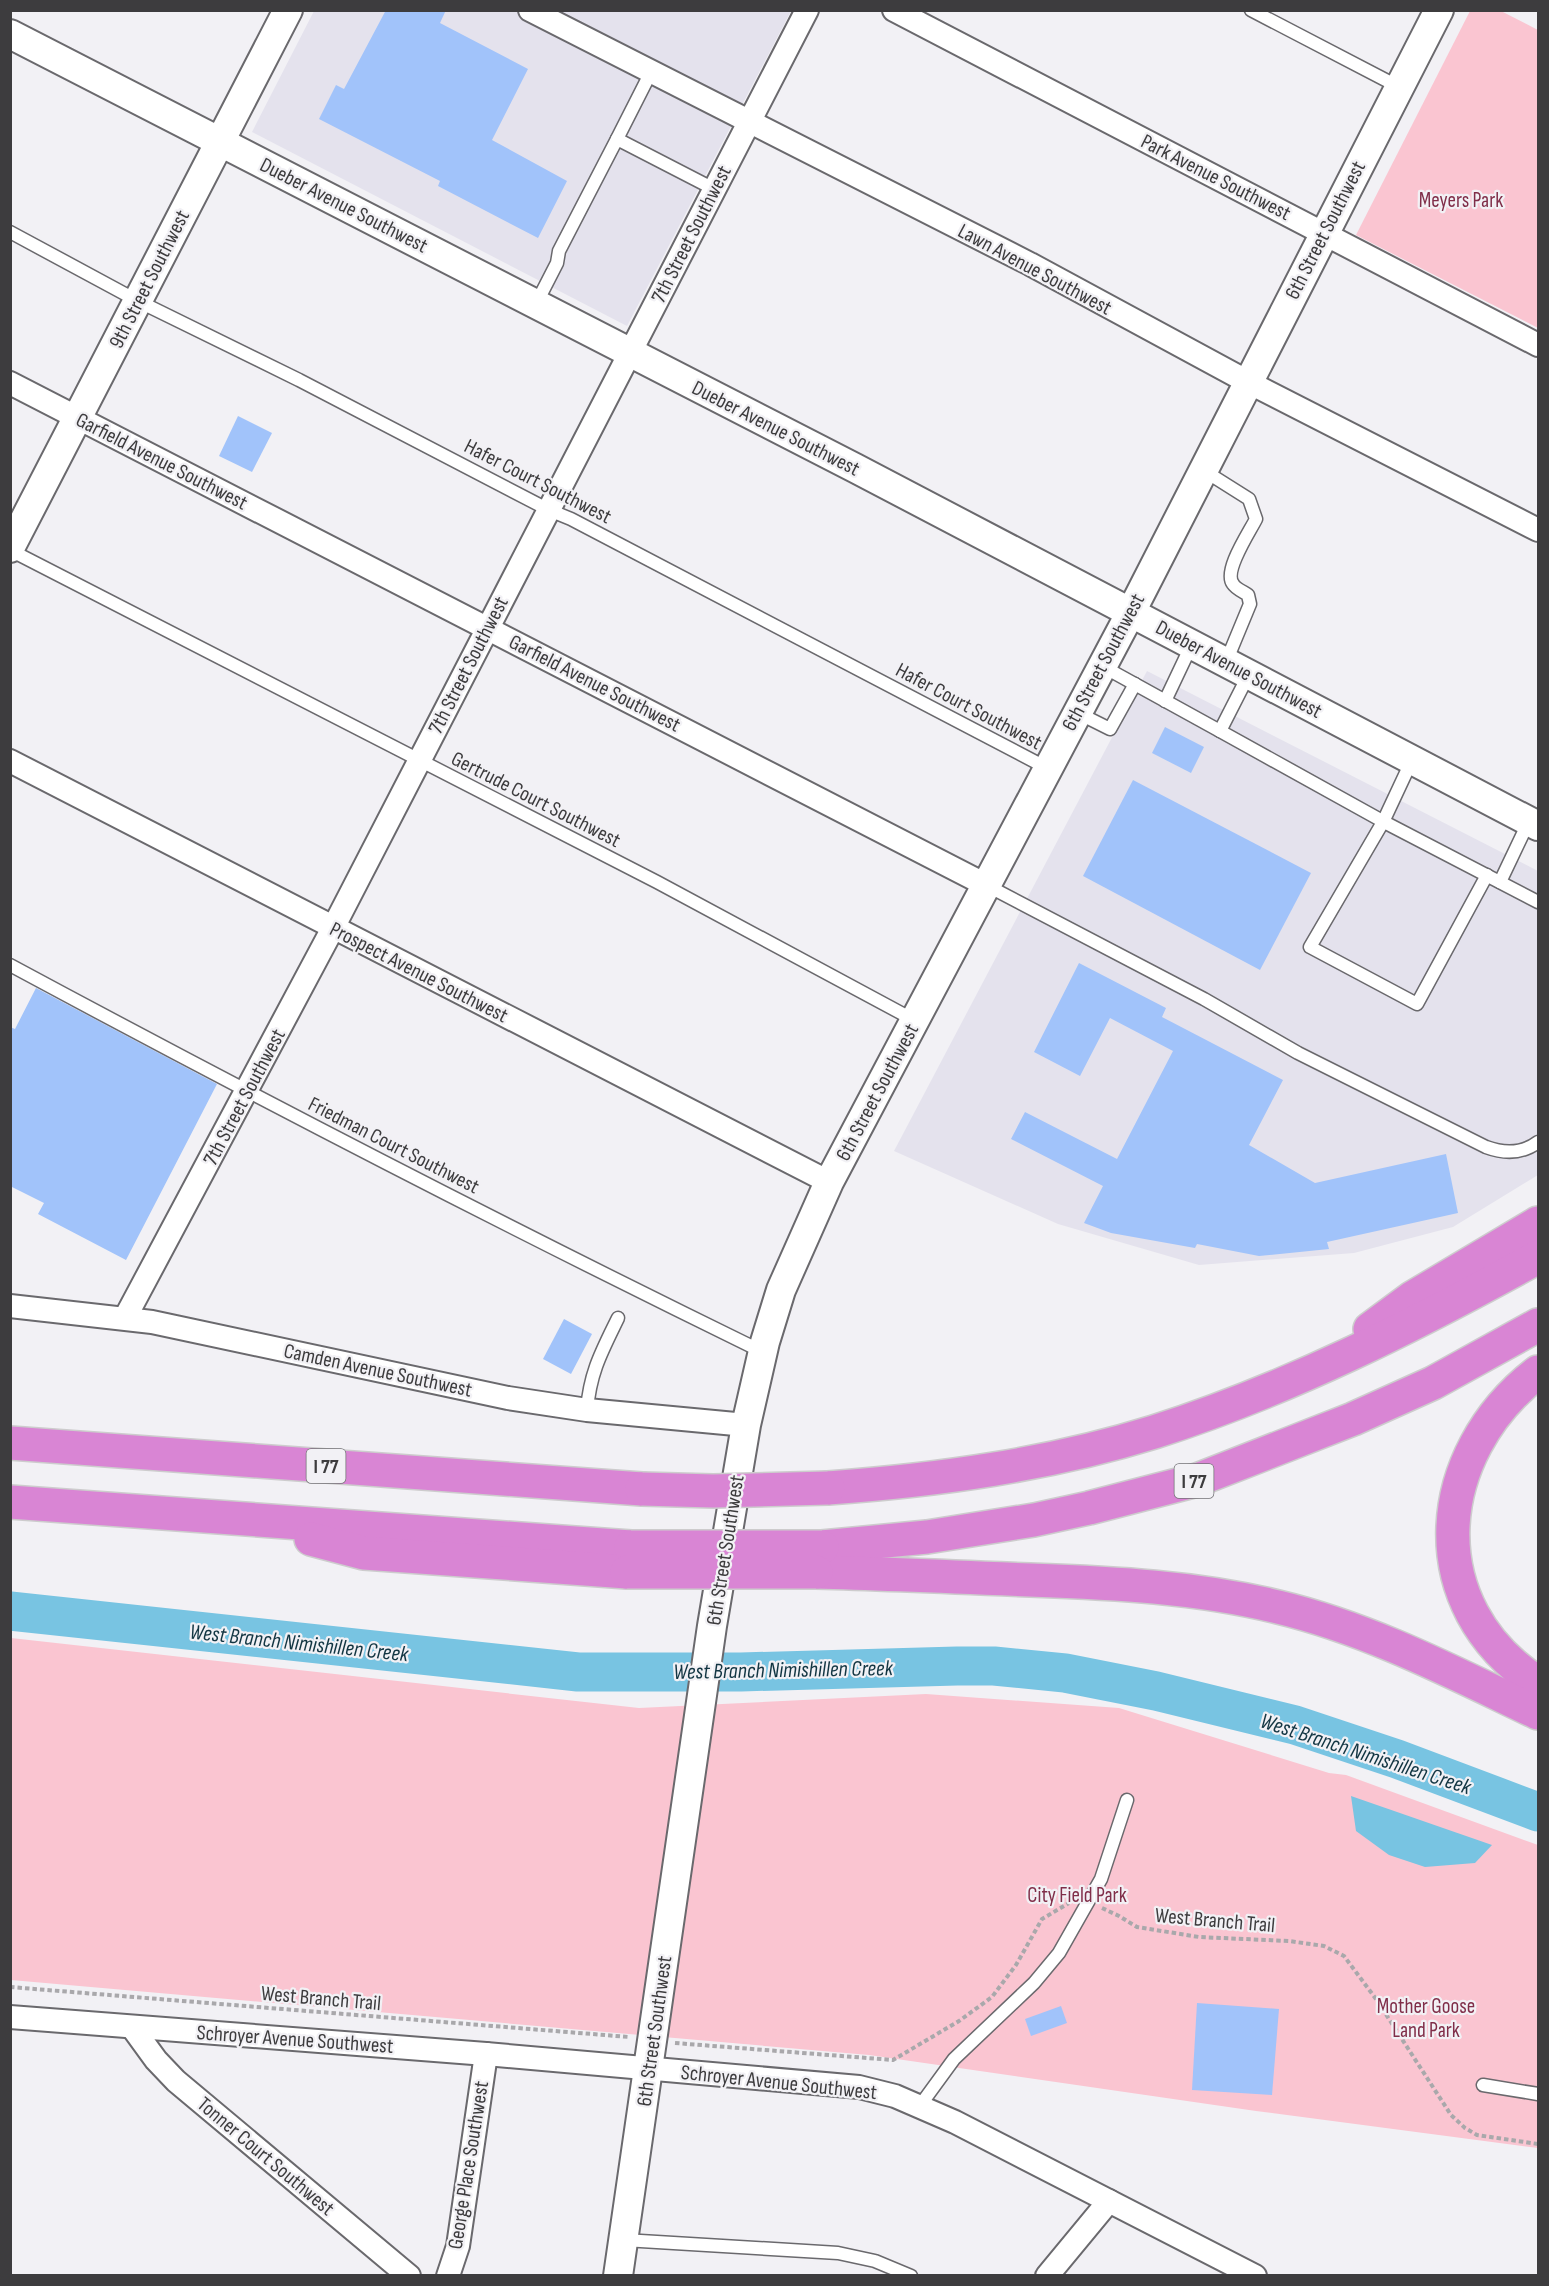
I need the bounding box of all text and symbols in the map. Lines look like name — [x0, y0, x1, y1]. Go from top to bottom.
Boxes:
street label: Park Avenue Southwest — [1137, 129, 1295, 226]
street label: Dueber Avenue Southwest — [256, 152, 432, 259]
street label: 6th Street Southwest — [1280, 157, 1371, 303]
street label: 7th Street Southwest — [646, 161, 737, 307]
park label: Meyers Park — [1419, 188, 1503, 213]
street label: 9th Street Southwest — [104, 206, 195, 353]
street label: Lawn Avenue Southwest — [954, 218, 1116, 321]
street label: Dueber Avenue Southwest — [688, 375, 864, 482]
street label: Garfield Avenue Southwest — [72, 407, 252, 515]
street label: Hafer Court Southwest — [460, 434, 615, 529]
street label: 6th Street Southwest — [1057, 589, 1150, 735]
street label: 7th Street Southwest — [423, 592, 514, 738]
street label: Dueber Avenue Southwest — [1151, 615, 1326, 724]
street label: Garfield Avenue Southwest — [505, 629, 685, 737]
street label: Hafer Court Southwest — [892, 657, 1046, 755]
street label: Gertrude Court Southwest — [447, 746, 625, 853]
street label: Prospect Avenue Southwest — [326, 917, 512, 1028]
street label: 6th Street Southwest — [831, 1019, 924, 1165]
street label: 7th Street Southwest — [198, 1025, 291, 1170]
street label: Friedman Court Southwest — [304, 1092, 483, 1199]
street label: Camden Avenue Southwest — [282, 1338, 474, 1403]
road number: I 77 — [306, 1449, 346, 1483]
road number: I 77 — [1174, 1464, 1214, 1498]
street label: 6th Street Southwest — [701, 1473, 750, 1627]
water label: West Branch Nimishillen Creek — [188, 1619, 410, 1668]
water label: West Branch Nimishillen Creek — [673, 1655, 894, 1686]
water label: West Branch Nimishillen Creek — [1257, 1708, 1475, 1801]
park label: City Field Park — [1027, 1883, 1127, 1908]
street label: West Branch Trail — [1154, 1903, 1276, 1938]
street label: 6th Street Southwest — [632, 1954, 677, 2108]
street label: West Branch Trail — [260, 1981, 382, 2016]
park label: Mother Goose Land Park — [1377, 1994, 1475, 2043]
street label: Schroyer Avenue Southwest — [196, 2020, 394, 2059]
street label: Schroyer Avenue Southwest — [680, 2060, 878, 2105]
street label: George Place Southwest — [443, 2079, 494, 2251]
street label: Tonner Court Southwest — [192, 2092, 339, 2221]

